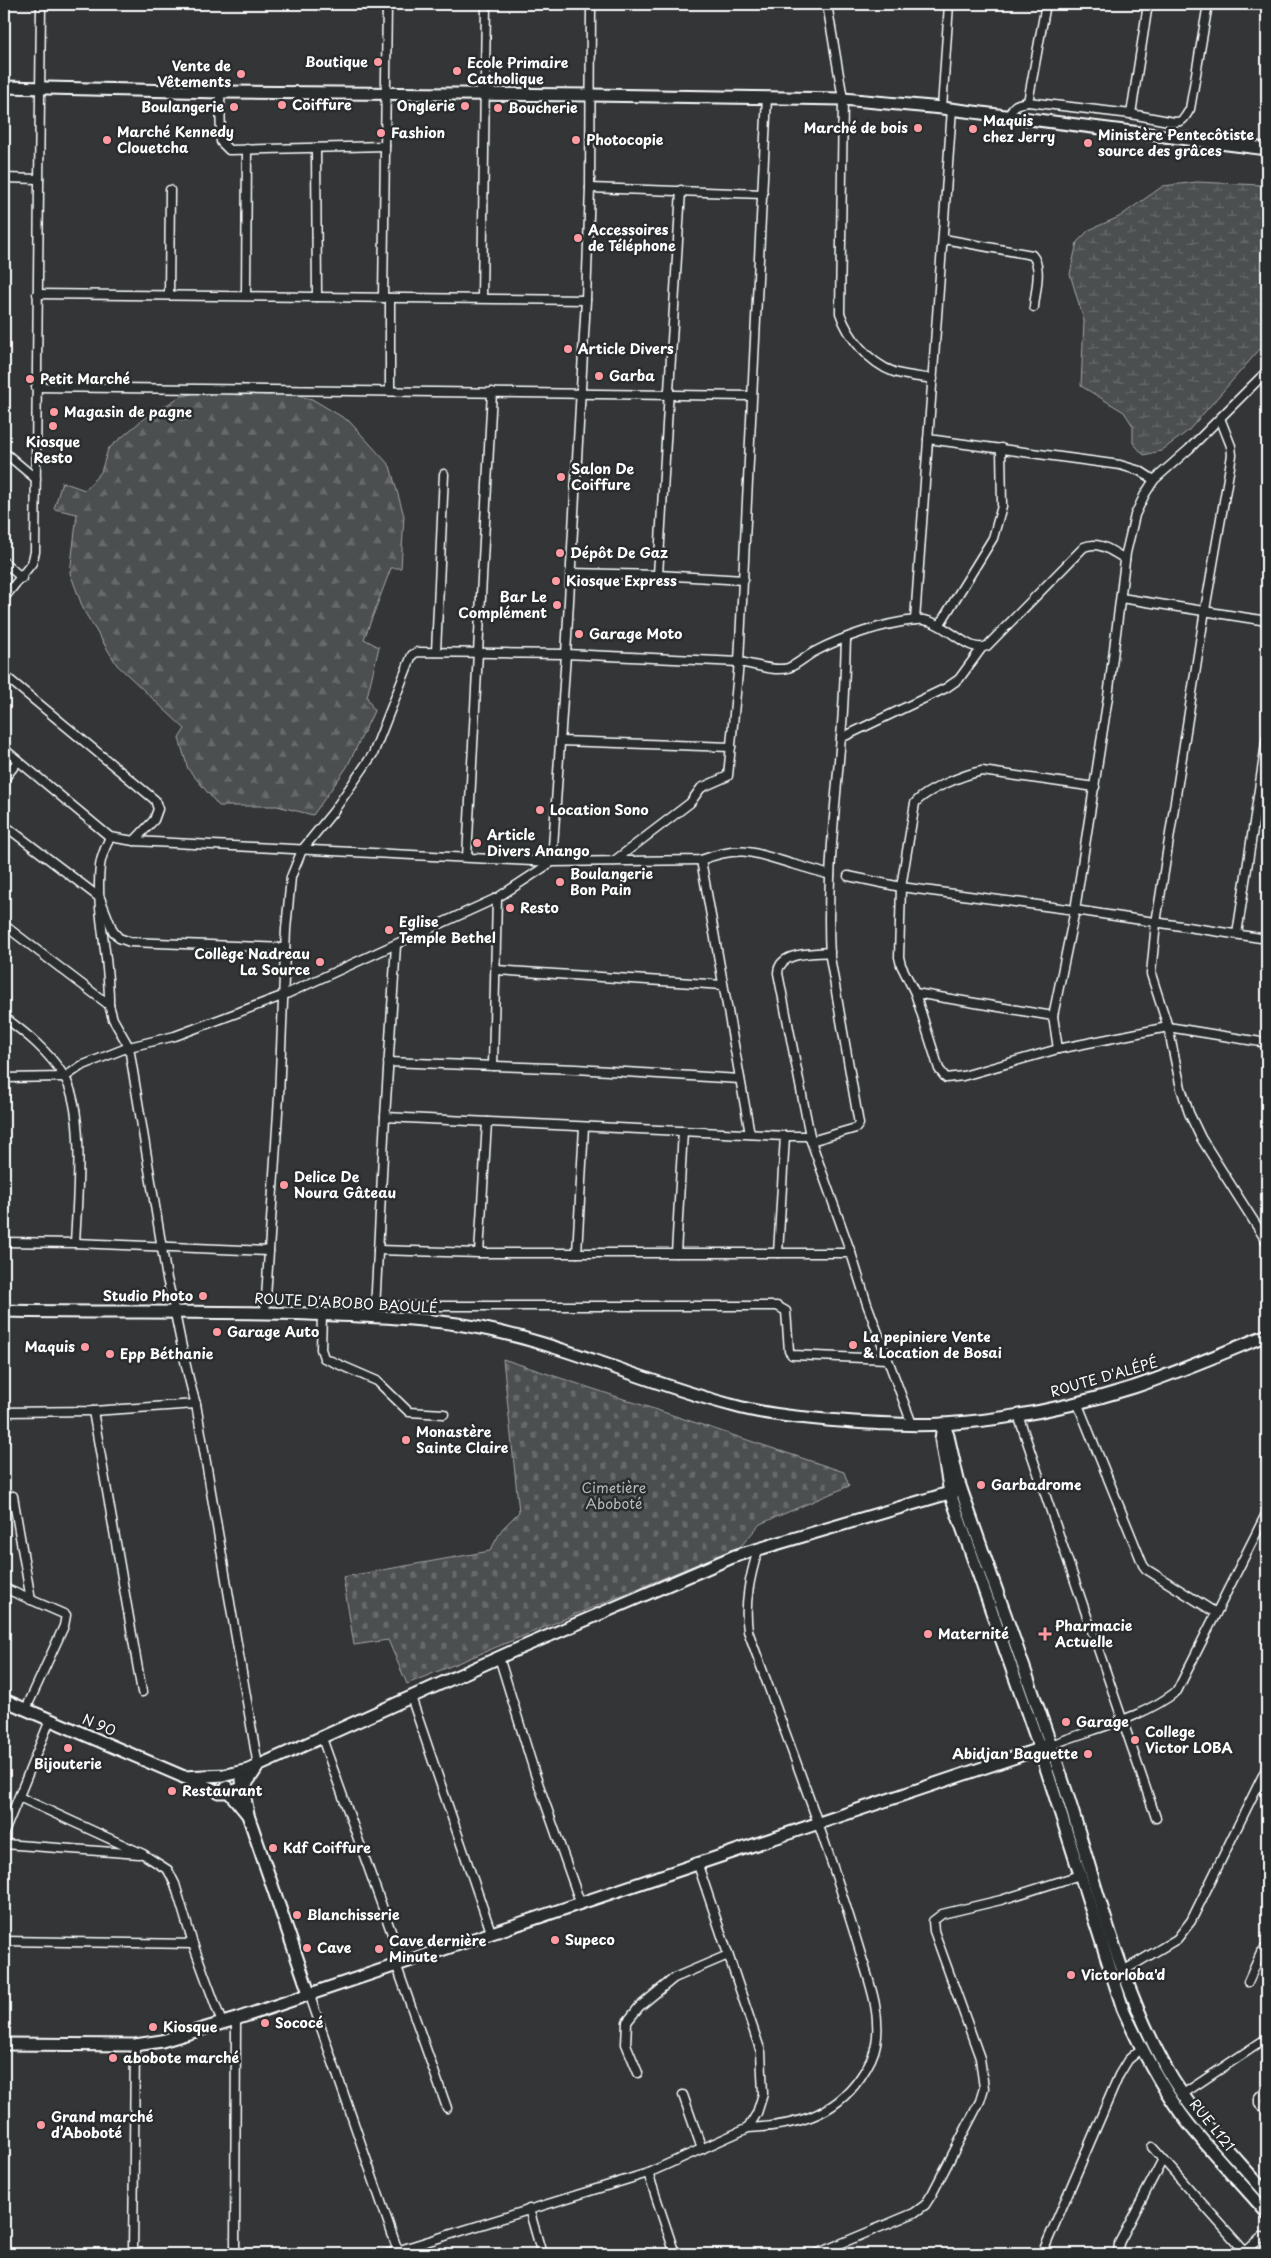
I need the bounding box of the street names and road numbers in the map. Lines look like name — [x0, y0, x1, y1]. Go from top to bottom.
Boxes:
street label: ROUTE D'ABOBO BAOULÉ — [254, 1287, 438, 1318]
street label: ROUTE D'ALÉPÉ — [1048, 1351, 1160, 1402]
street label: N 90 — [79, 1708, 119, 1741]
street label: RUE L121 — [1185, 2094, 1240, 2155]

